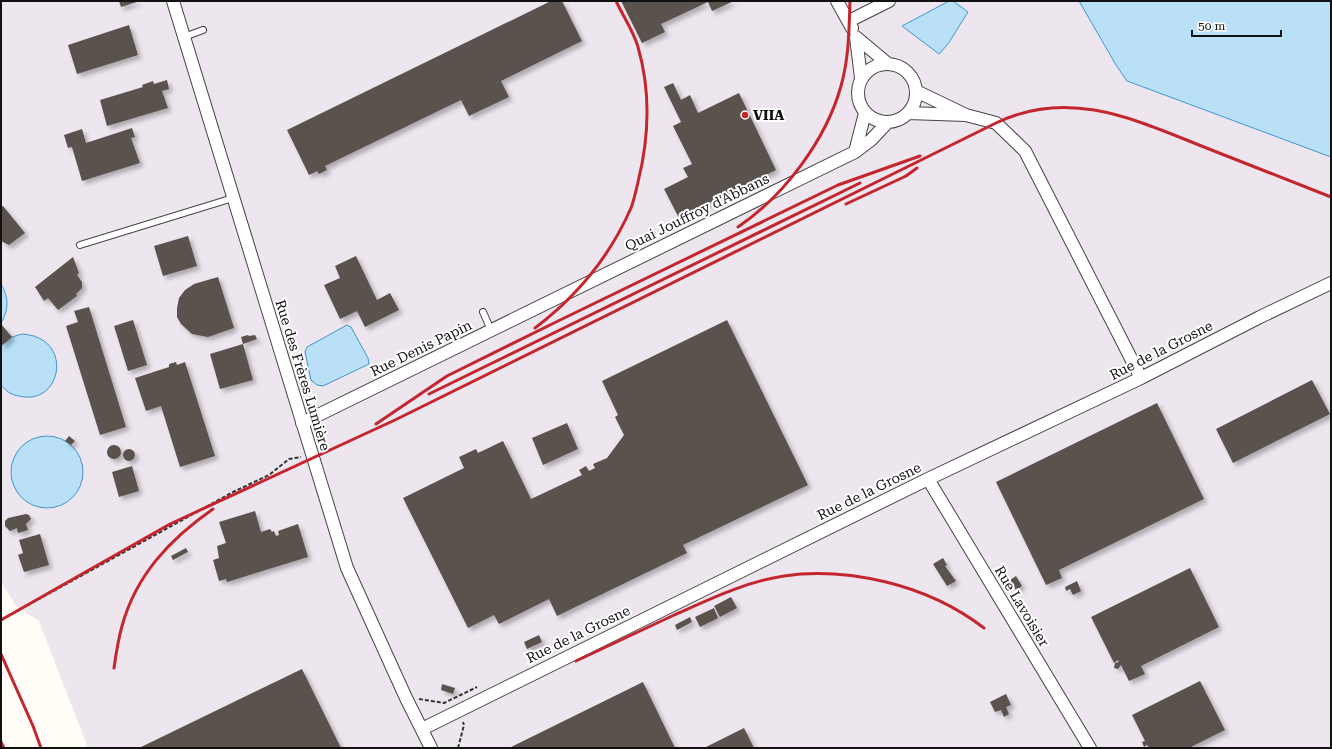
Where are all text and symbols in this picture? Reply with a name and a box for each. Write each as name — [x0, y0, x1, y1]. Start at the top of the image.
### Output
scale bar — [1192, 12, 1281, 38]
text: 50 m — [1198, 19, 1225, 33]
place label: VIIA — [753, 107, 784, 123]
marker: VIIA — [740, 110, 750, 120]
street label: Quai Jouffroy d'Abbans — [622, 170, 772, 254]
street label: Rue des Frères Lumière — [272, 298, 334, 453]
street label: Rue Denis Papin — [368, 317, 474, 379]
street label: Rue de la Grosne — [1107, 317, 1216, 383]
street label: Rue de la Grosne — [814, 459, 924, 523]
street label: Rue Lavoisier — [992, 563, 1052, 649]
street label: Rue de la Grosne — [523, 602, 633, 666]

